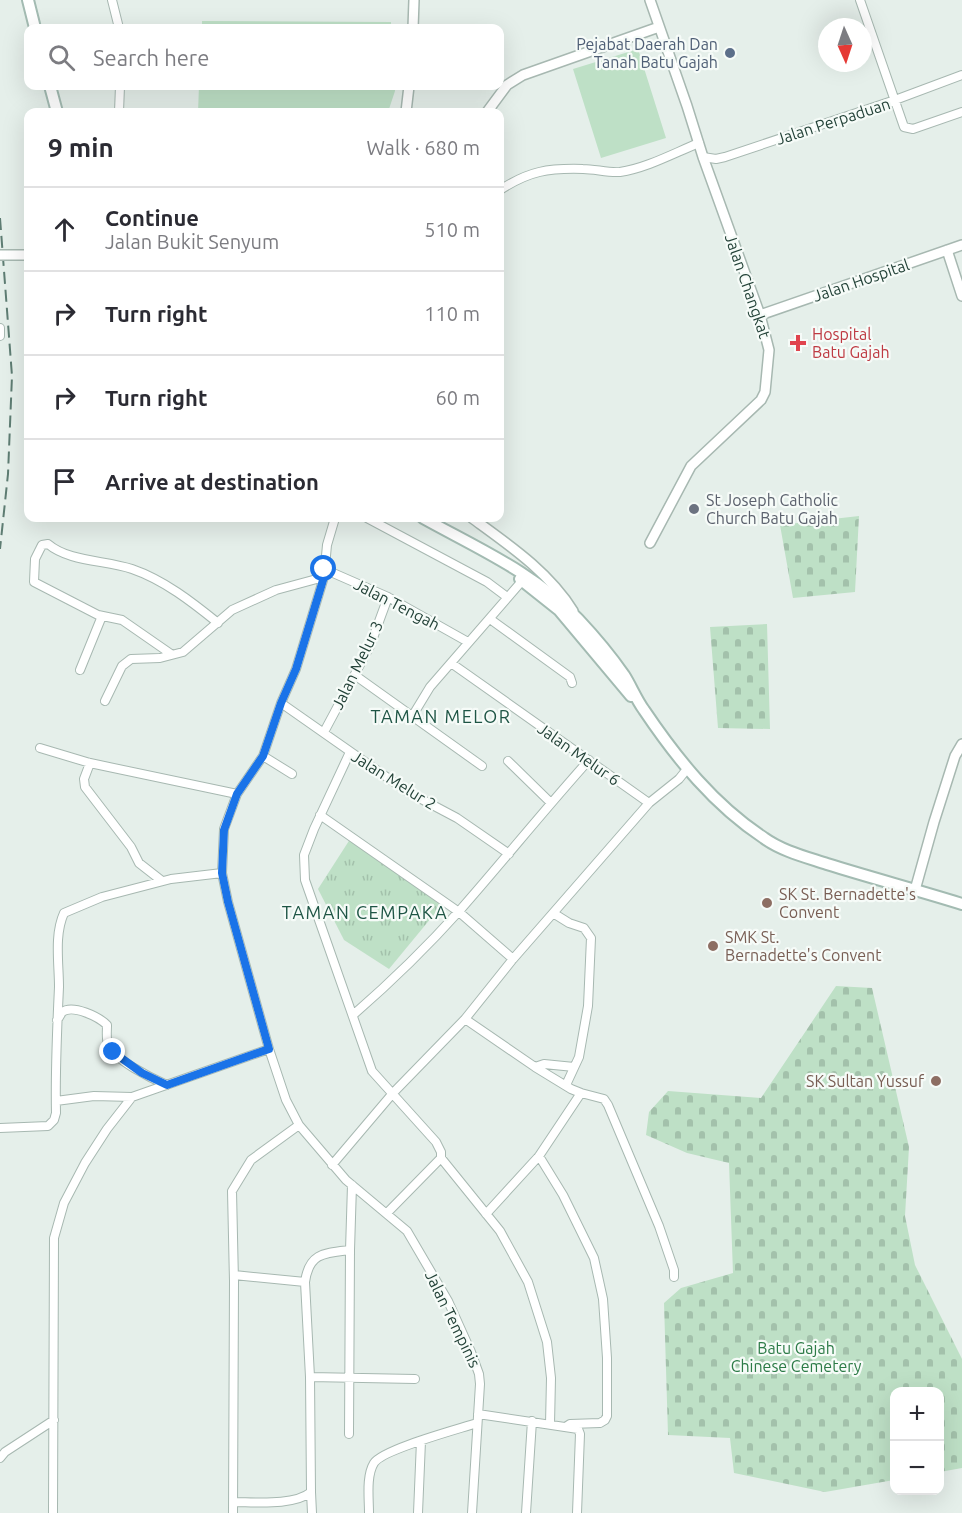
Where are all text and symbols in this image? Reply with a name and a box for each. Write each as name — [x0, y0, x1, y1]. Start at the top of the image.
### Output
north arrow — [818, 18, 872, 72]
search box — [24, 24, 504, 90]
place label: Pejabat Daerah Dan Tanah Batu Gajah — [576, 35, 718, 71]
icon: search — [45, 41, 78, 74]
text: Search here — [93, 45, 209, 70]
marker: Pejabat Daerah Dan Tanah Batu Gajah — [723, 46, 737, 60]
street label: Jalan Perpaduan — [774, 94, 892, 148]
text: 9 min — [48, 133, 114, 162]
text: Walk · 680 m — [367, 136, 480, 159]
text: Continue — [105, 205, 199, 230]
icon: ahead — [48, 213, 81, 246]
text: 510 m — [424, 218, 480, 241]
text: Jalan Bukit Senyum — [105, 230, 279, 253]
street label: Jalan Changkat — [722, 231, 775, 341]
street label: Jalan Hospital — [810, 255, 912, 305]
icon: right — [48, 297, 81, 330]
text: Turn right — [105, 301, 207, 326]
text: 110 m — [424, 302, 480, 325]
place label: Hospital Batu Gajah — [812, 325, 890, 361]
marker: Hospital Batu Gajah — [789, 334, 807, 352]
icon: right — [48, 381, 81, 414]
text: Turn right — [105, 385, 207, 410]
text: 60 m — [436, 386, 480, 409]
icon: arrive — [48, 465, 81, 498]
text: Arrive at destination — [105, 469, 319, 494]
place label: St Joseph Catholic Church Batu Gajah — [706, 491, 838, 527]
marker: St Joseph Catholic Church Batu Gajah — [687, 502, 701, 516]
route start — [310, 555, 336, 581]
street label: Jalan Tengah — [351, 575, 443, 633]
street label: Jalan Melur 3 — [328, 618, 386, 712]
district label: TAMAN MELOR — [370, 706, 512, 726]
street label: Jalan Melur 6 — [534, 719, 624, 789]
street label: Jalan Melur 2 — [348, 747, 440, 813]
place label: SK St. Bernadette's Convent — [779, 885, 916, 921]
marker: SK St. Bernadette's Convent — [760, 896, 774, 910]
district label: TAMAN CEMPAKA — [282, 902, 448, 922]
place label: SMK St. Bernadette's Convent — [725, 928, 882, 964]
marker: SMK St. Bernadette's Convent — [706, 939, 720, 953]
route end — [99, 1038, 125, 1064]
place label: SK Sultan Yussuf — [806, 1072, 925, 1090]
marker: SK Sultan Yussuf — [929, 1074, 943, 1088]
street label: Jalan Tempinis — [422, 1268, 484, 1370]
park label: Batu Gajah Chinese Cemetery — [731, 1339, 862, 1375]
map controls — [890, 1387, 944, 1495]
button: + — [890, 1387, 944, 1441]
button: − — [890, 1441, 944, 1495]

